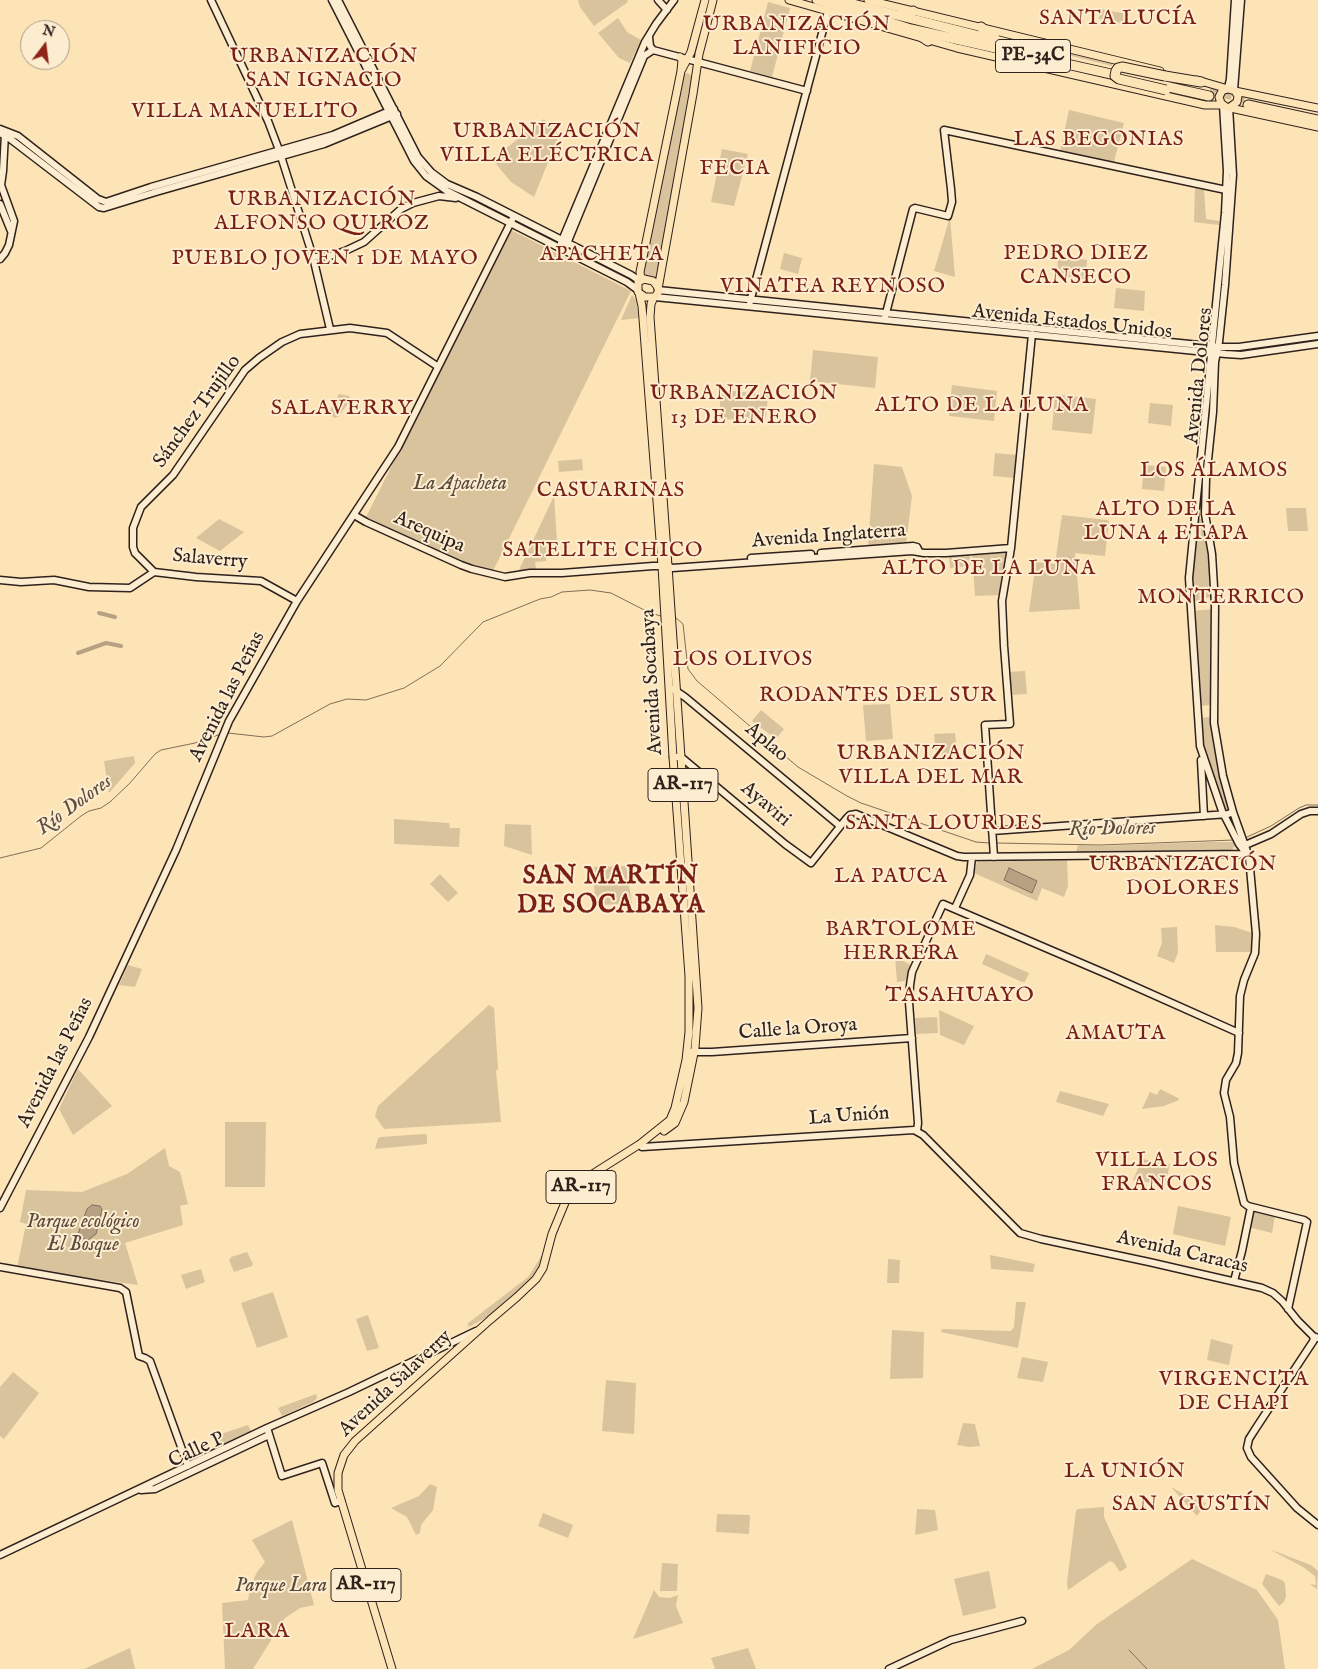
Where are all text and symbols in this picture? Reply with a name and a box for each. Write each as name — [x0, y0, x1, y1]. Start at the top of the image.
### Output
district label: SANTA LUCÍA — [1038, 7, 1198, 33]
district label: URBANIZACIÓN LANIFICIO — [701, 13, 893, 63]
north arrow — [20, 20, 70, 70]
text: N — [40, 21, 57, 42]
road number: PE-34C — [996, 40, 1070, 72]
district label: URBANIZACIÓN SAN IGNACIO — [228, 45, 420, 95]
district label: VILLA MANUELITO — [129, 100, 361, 126]
district label: URBANIZACIÓN VILLA ELÉCTRICA — [438, 120, 656, 170]
district label: LAS BEGONIAS — [1012, 128, 1186, 154]
district label: FECIA — [699, 157, 771, 183]
district label: URBANIZACIÓN ALFONSO QUIROZ — [212, 188, 432, 238]
district label: PEDRO DIEZ CANSECO — [1002, 242, 1150, 292]
district label: APACHETA — [539, 243, 665, 269]
district label: PUEBLO JOVEN 1 DE MAYO — [169, 247, 481, 273]
district label: VINATEA REYNOSO — [718, 275, 948, 301]
street label: Avenida Estados Unidos — [971, 301, 1173, 345]
street label: Avenida Dolores — [1181, 307, 1219, 445]
street label: Sánchez Trujillo — [149, 351, 247, 473]
district label: URBANIZACIÓN 13 DE ENERO — [648, 382, 840, 432]
district label: ALTO DE LA LUNA — [873, 394, 1091, 420]
district label: SALAVERRY — [270, 396, 414, 422]
district label: LOS ÁLAMOS — [1138, 459, 1290, 485]
park label: La Apacheta — [413, 473, 507, 497]
district label: CASUARINAS — [535, 479, 687, 505]
district label: ALTO DE LA LUNA 4 ETAPA — [1082, 498, 1250, 548]
street label: Arequipa — [390, 507, 468, 559]
street label: Avenida Inglaterra — [751, 520, 907, 554]
district label: SATELITE CHICO — [501, 539, 705, 565]
street label: Salaverry — [171, 545, 249, 575]
district label: ALTO DE LA LUNA — [880, 557, 1098, 583]
district label: MONTERRICO — [1136, 586, 1306, 612]
street label: Avenida Socabaya — [637, 608, 669, 756]
street label: Avenida las Peñas — [185, 628, 271, 766]
district label: LOS OLIVOS — [672, 648, 814, 674]
district label: RODANTES DEL SUR — [757, 684, 999, 710]
street label: Aplao — [739, 718, 793, 768]
district label: URBANIZACIÓN VILLA DEL MAR — [835, 742, 1027, 792]
road number: AR-117 — [648, 768, 718, 802]
water label: Río Dolores — [32, 770, 118, 842]
street label: Ayaviri — [735, 777, 795, 833]
district label: SANTA LOURDES — [844, 812, 1044, 838]
water label: Río Dolores — [1068, 817, 1156, 843]
district label: URBANIZACIÓN DOLORES — [1087, 853, 1279, 903]
district label: SAN MARTÍN DE SOCABAYA — [516, 863, 706, 922]
district label: LA PAUCA — [833, 865, 949, 891]
district label: BARTOLOME HERRERA — [824, 918, 978, 968]
district label: TASAHUAYO — [884, 983, 1036, 1009]
street label: Avenida las Peñas — [13, 994, 99, 1132]
street label: Calle la Oroya — [738, 1014, 858, 1046]
district label: AMAUTA — [1065, 1022, 1167, 1048]
street label: La Unión — [808, 1102, 890, 1132]
district label: VILLA LOS FRANCOS — [1094, 1149, 1220, 1199]
road number: AR-117 — [546, 1170, 616, 1204]
park label: Parque ecológico El Bosque — [26, 1211, 140, 1258]
street label: Avenida Caracas — [1114, 1226, 1250, 1280]
street label: Avenida Salaverry — [334, 1325, 458, 1443]
district label: VIRGENCITA DE CHAPI — [1158, 1368, 1310, 1418]
street label: Calle P — [165, 1428, 229, 1474]
district label: LA UNIÓN — [1063, 1460, 1187, 1486]
district label: SAN AGUSTÍN — [1111, 1493, 1273, 1519]
road number: AR-117 — [331, 1568, 401, 1602]
park label: Parque Lara — [235, 1575, 327, 1599]
district label: LARA — [223, 1619, 291, 1645]

